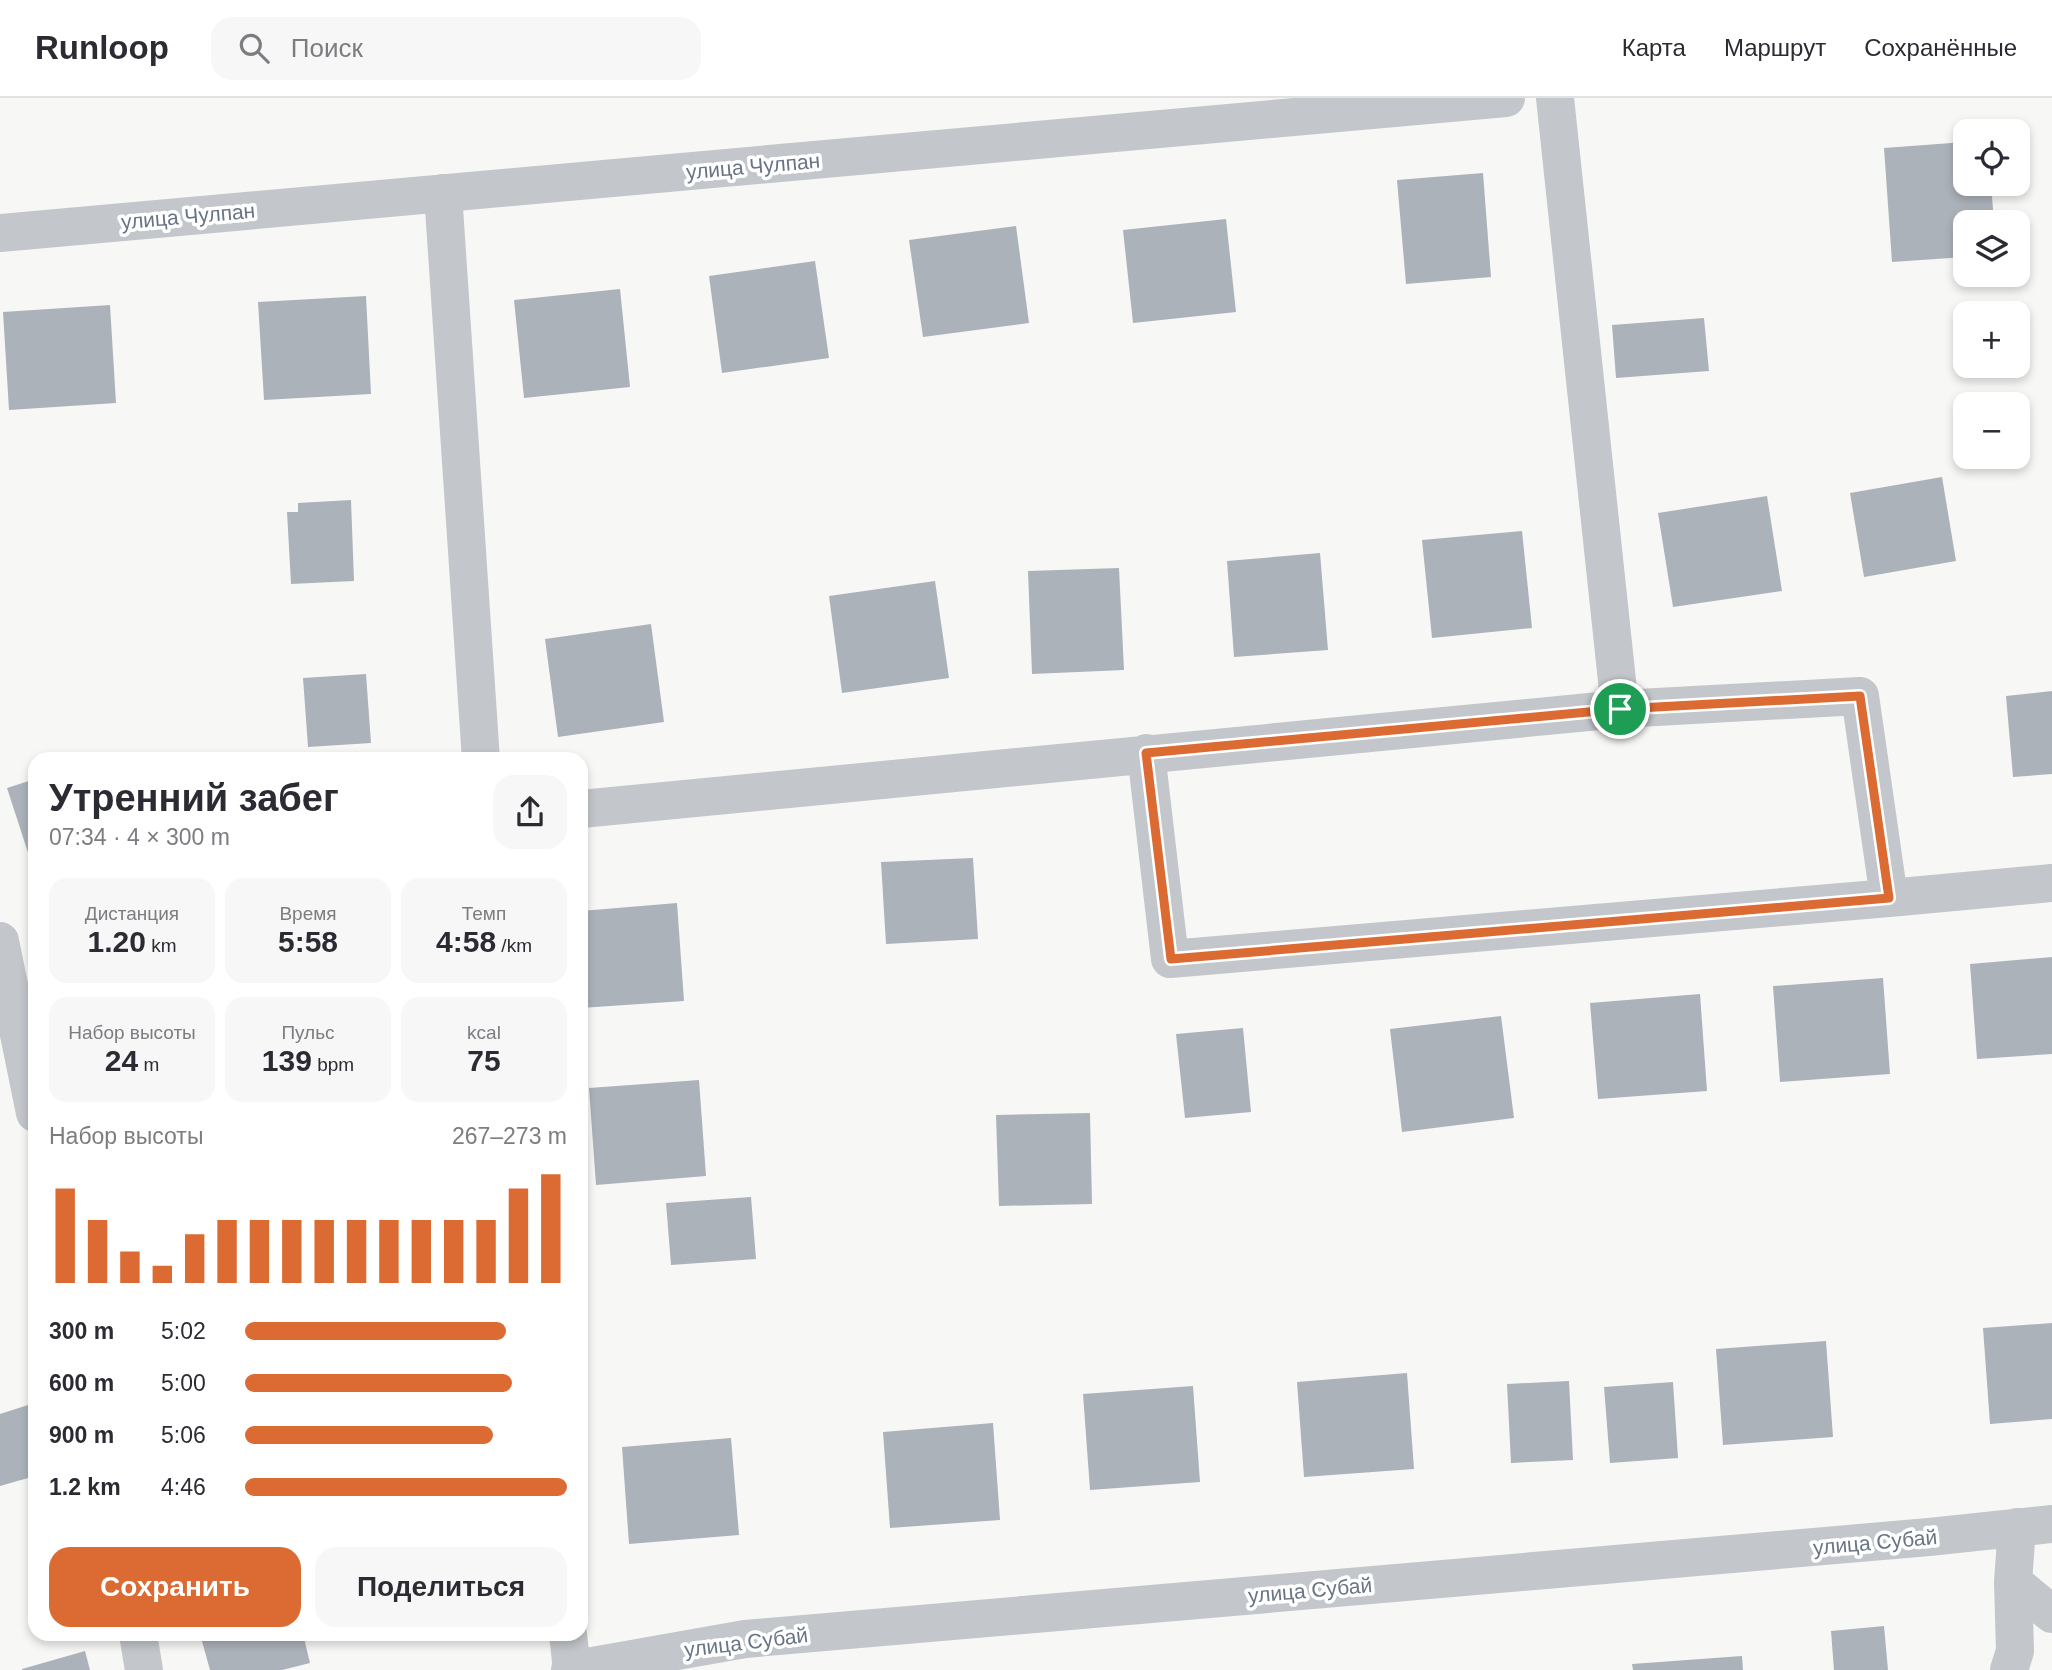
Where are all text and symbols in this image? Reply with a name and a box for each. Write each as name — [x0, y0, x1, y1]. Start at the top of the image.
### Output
search box — [211, 17, 701, 80]
text: Runloop — [35, 29, 169, 66]
icon: search — [235, 29, 273, 67]
text: Поиск — [291, 33, 363, 63]
text: Карта — [1622, 34, 1686, 61]
text: Маршрут — [1724, 34, 1826, 61]
text: Сохранённые — [1864, 34, 2017, 61]
map controls — [1953, 119, 2030, 469]
button: locate — [1953, 119, 2030, 196]
street label: улица Чулпан — [685, 149, 821, 183]
street label: улица Чулпан — [120, 199, 256, 233]
button: layers — [1953, 210, 2030, 287]
button: + — [1953, 301, 2030, 378]
button: − — [1953, 392, 2030, 469]
pin — [1590, 679, 1650, 739]
icon: arrive — [1601, 690, 1639, 728]
button: share — [493, 775, 567, 849]
text: Утренний забег — [49, 777, 339, 819]
text: 07:34 · 4 × 300 m — [49, 824, 230, 850]
text: Дистанция — [85, 903, 179, 924]
text: Время — [279, 903, 337, 924]
text: Темп — [462, 903, 506, 924]
text: 1.20 — [88, 925, 146, 958]
text: 5:58 — [278, 925, 338, 958]
text: 4:58 — [436, 925, 496, 958]
text: km — [146, 935, 177, 956]
text: /km — [496, 935, 532, 956]
text: Набор высоты — [68, 1022, 196, 1043]
text: Пульс — [281, 1022, 335, 1043]
text: kcal — [467, 1022, 501, 1043]
text: 24 — [105, 1044, 138, 1077]
text: 139 — [262, 1044, 312, 1077]
text: 75 — [467, 1044, 501, 1077]
text: m — [138, 1054, 159, 1075]
text: bpm — [312, 1054, 354, 1075]
text: Набор высоты — [49, 1123, 203, 1149]
text: 267–273 m — [452, 1123, 567, 1149]
text: 300 m — [49, 1318, 114, 1344]
text: 5:02 — [161, 1318, 206, 1344]
text: 600 m — [49, 1370, 114, 1396]
text: 5:00 — [161, 1370, 206, 1396]
text: 900 m — [49, 1422, 114, 1448]
text: 5:06 — [161, 1422, 206, 1448]
text: 1.2 km — [49, 1474, 121, 1500]
text: 4:46 — [161, 1474, 206, 1500]
street label: улица Субай — [1812, 1525, 1938, 1559]
button: Сохранить — [49, 1547, 301, 1627]
button: Поделиться — [315, 1547, 567, 1627]
street label: улица Субай — [1247, 1573, 1373, 1607]
street label: улица Субай — [683, 1623, 809, 1661]

